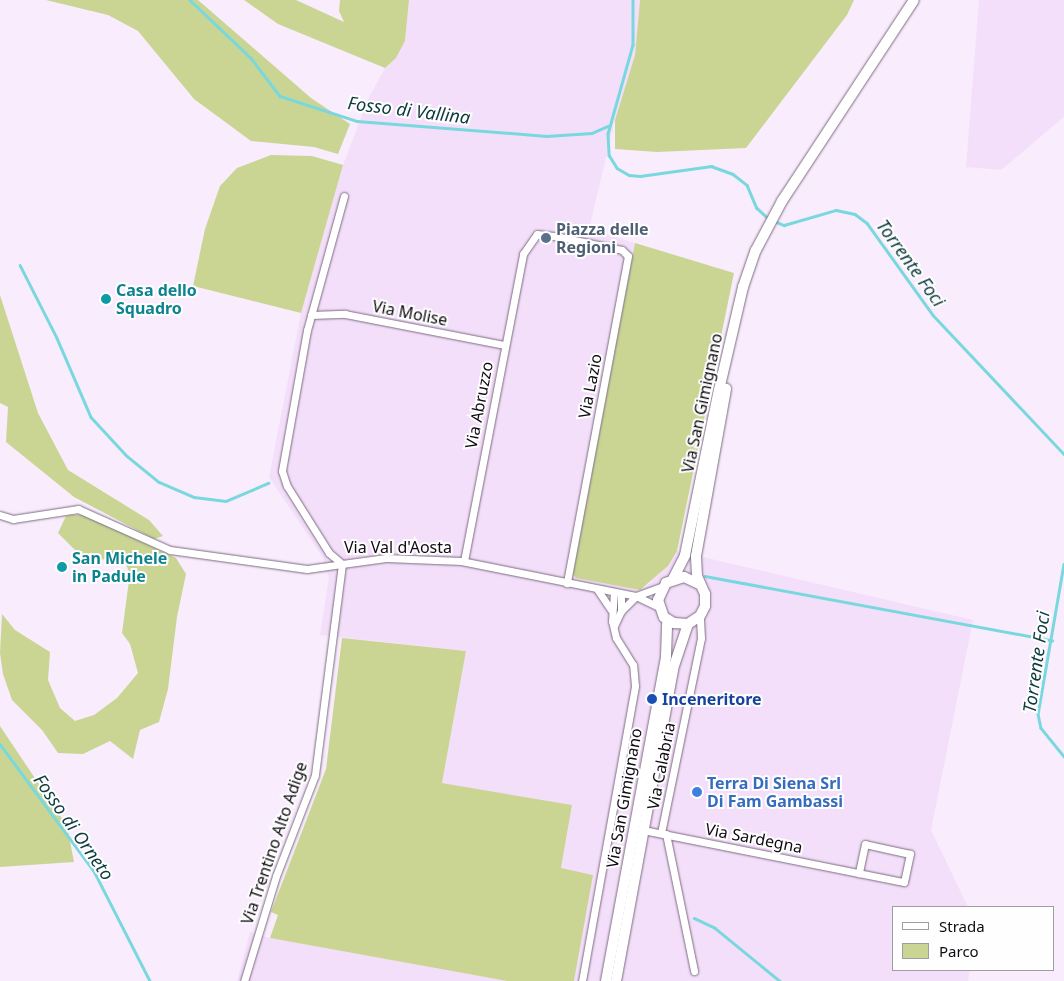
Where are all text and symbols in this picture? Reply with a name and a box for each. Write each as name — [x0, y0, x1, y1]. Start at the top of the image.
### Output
water label: Fosso di Vallina — [347, 92, 471, 128]
water label: Torrente Foci — [872, 215, 950, 311]
place label: Piazza delle Regioni — [556, 219, 649, 257]
marker: Piazza delle Regioni — [540, 232, 552, 244]
place label: Casa dello Squadro — [116, 280, 197, 318]
marker: Casa dello Squadro — [100, 293, 112, 305]
street label: Via Molise — [371, 296, 449, 330]
street label: Via San Gimignano — [678, 332, 726, 474]
street label: Via Lazio — [574, 352, 606, 420]
street label: Via Abruzzo — [461, 360, 497, 450]
street label: Via Val d'Aosta — [344, 537, 452, 557]
place label: San Michele in Padule — [72, 548, 167, 586]
marker: San Michele in Padule — [56, 561, 68, 573]
water label: Torrente Foci — [1018, 610, 1054, 714]
place label: Inceneritore — [662, 689, 762, 709]
marker: Inceneritore — [646, 693, 658, 705]
street label: Via Calabria — [643, 721, 679, 811]
street label: Via San Gimignano — [602, 727, 646, 869]
street label: Via Trentino Alto Adige — [237, 759, 311, 927]
water label: Fosso di Orneto — [29, 770, 119, 884]
place label: Terra Di Siena Srl Di Fam Gambassi — [707, 773, 843, 811]
marker: Terra Di Siena Srl Di Fam Gambassi — [691, 786, 703, 798]
street label: Via Sardegna — [704, 819, 804, 857]
legend — [892, 906, 1054, 971]
text: Strada — [939, 916, 985, 936]
text: Parco — [939, 941, 979, 961]

